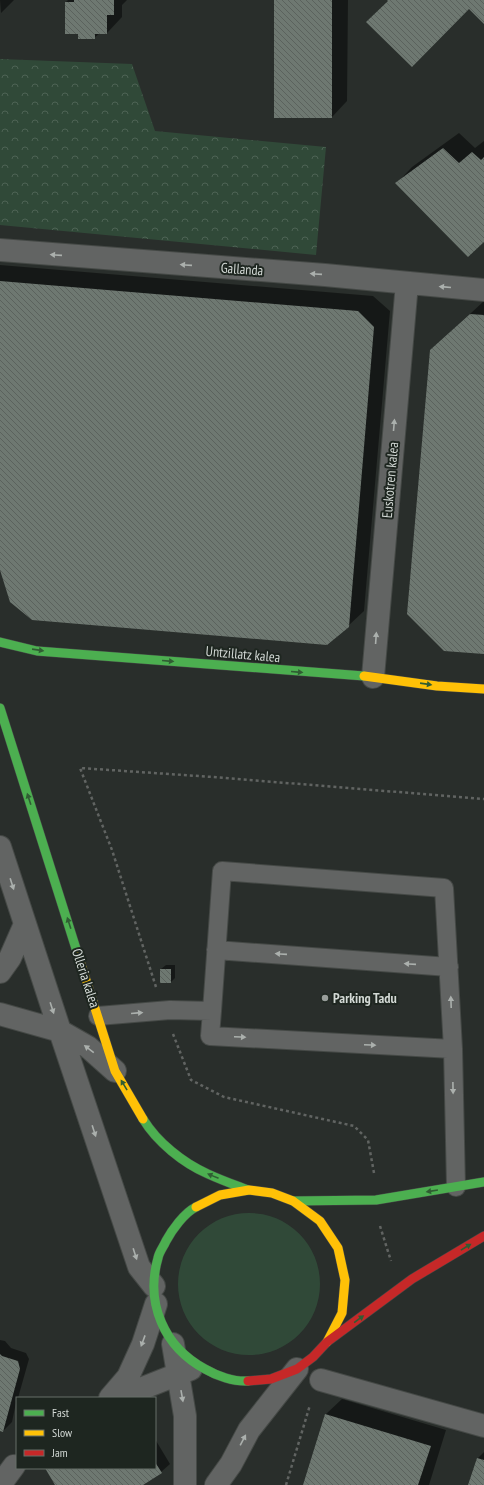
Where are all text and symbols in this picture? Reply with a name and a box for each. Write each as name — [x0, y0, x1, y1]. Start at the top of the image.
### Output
one-way arrow — [50, 251, 62, 258]
street label: Gallanda — [220, 259, 264, 279]
one-way arrow — [180, 261, 192, 268]
one-way arrow — [310, 271, 322, 278]
one-way arrow — [439, 283, 451, 290]
one-way arrow — [391, 419, 398, 431]
street label: Euskotren kalea — [378, 441, 402, 519]
one-way arrow — [373, 632, 380, 644]
street label: Untzillatz kalea — [205, 642, 281, 666]
one-way arrow — [32, 647, 44, 653]
one-way arrow — [161, 658, 174, 665]
one-way arrow — [291, 669, 303, 676]
one-way arrow — [420, 681, 433, 687]
one-way arrow — [26, 793, 32, 805]
one-way arrow — [9, 878, 15, 890]
one-way arrow — [65, 917, 71, 929]
street label: Olleria kalea — [68, 946, 104, 1010]
one-way arrow — [275, 951, 287, 958]
one-way arrow — [404, 961, 416, 968]
place label: Parking Tadu — [333, 989, 397, 1007]
marker: Parking Tadu — [320, 993, 330, 1003]
one-way arrow — [447, 996, 454, 1008]
one-way arrow — [49, 1002, 55, 1014]
one-way arrow — [131, 1009, 143, 1016]
one-way arrow — [234, 1034, 246, 1041]
one-way arrow — [364, 1041, 376, 1048]
one-way arrow — [84, 1045, 94, 1053]
one-way arrow — [121, 1079, 128, 1091]
one-way arrow — [450, 1082, 457, 1094]
one-way arrow — [91, 1125, 97, 1137]
one-way arrow — [206, 1173, 218, 1179]
one-way arrow — [426, 1188, 438, 1194]
one-way arrow — [460, 1243, 472, 1250]
one-way arrow — [132, 1249, 138, 1261]
one-way arrow — [353, 1315, 364, 1323]
one-way arrow — [140, 1336, 146, 1348]
one-way arrow — [179, 1390, 185, 1402]
legend — [16, 1397, 156, 1469]
text: Fast — [52, 1405, 70, 1420]
text: Slow — [52, 1425, 73, 1440]
one-way arrow — [240, 1434, 247, 1446]
text: Jam — [51, 1445, 68, 1460]

